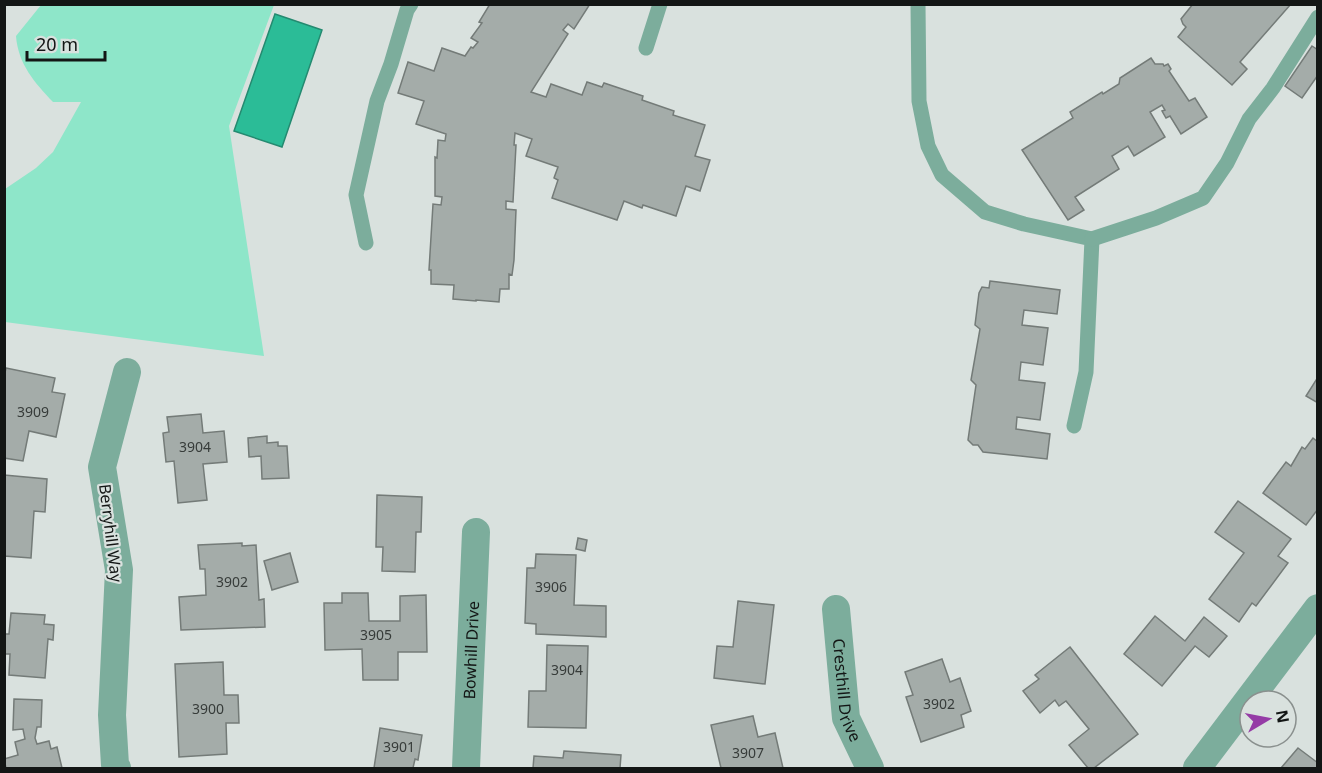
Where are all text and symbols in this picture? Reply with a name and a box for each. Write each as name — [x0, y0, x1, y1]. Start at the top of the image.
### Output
scale bar — [27, 24, 105, 62]
text: 20 m — [36, 32, 78, 56]
house number: 3909 — [17, 402, 49, 421]
house number: 3904 — [179, 437, 211, 456]
street label: Berryhill Way — [94, 483, 128, 584]
house number: 3902 — [216, 572, 248, 591]
house number: 3906 — [535, 577, 567, 596]
street label: Bowhill Drive — [458, 600, 484, 700]
house number: 3905 — [360, 625, 392, 644]
street label: Cresthill Drive — [828, 637, 867, 745]
house number: 3904 — [551, 660, 583, 679]
north arrow — [1238, 689, 1298, 749]
house number: 3902 — [923, 694, 955, 713]
house number: 3900 — [192, 699, 224, 718]
text: N — [1271, 708, 1295, 725]
house number: 3901 — [383, 737, 415, 756]
house number: 3907 — [732, 743, 764, 762]

